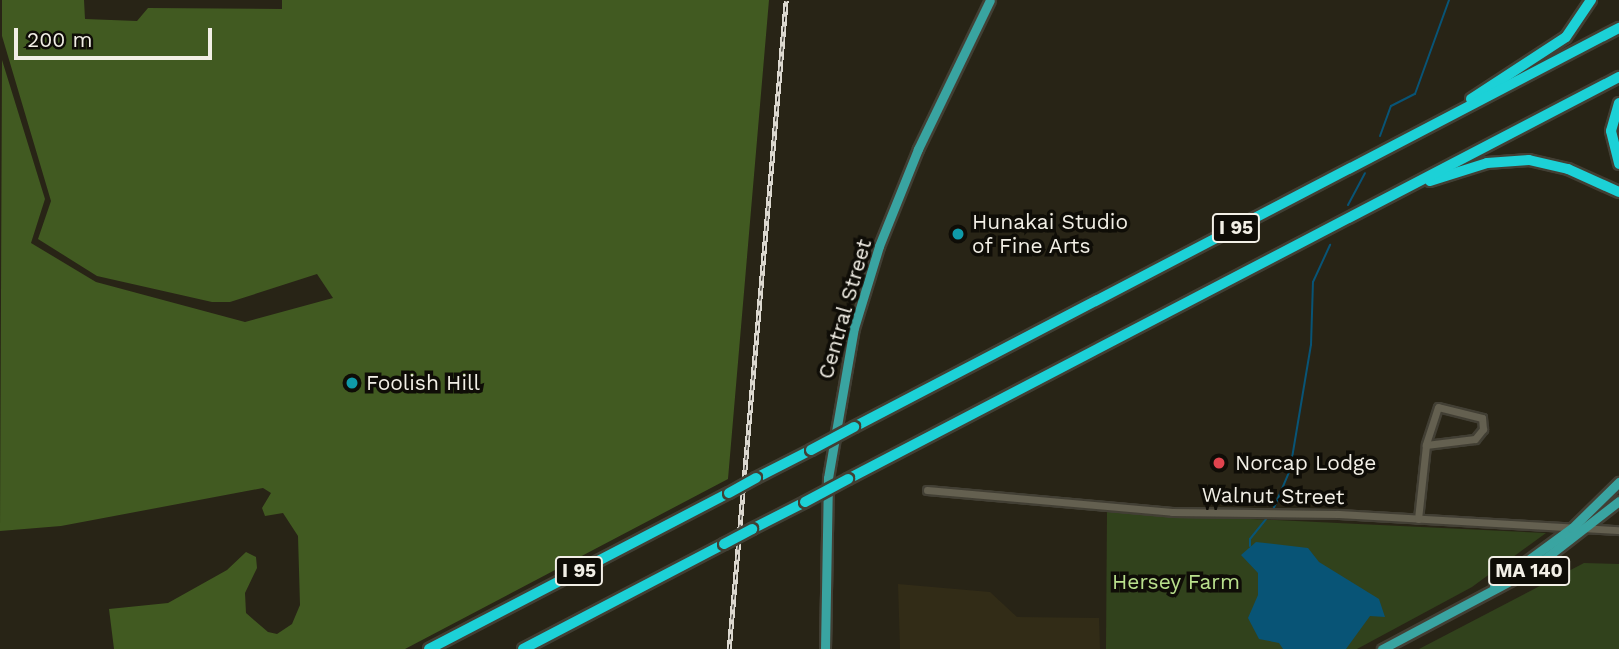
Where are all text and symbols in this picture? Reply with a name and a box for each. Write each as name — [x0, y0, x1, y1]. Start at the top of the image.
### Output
scale bar — [18, 14, 215, 58]
text: 200 m — [27, 27, 93, 52]
place label: Hunakai Studio of Fine Arts — [972, 209, 1128, 259]
road number: I 95 — [1212, 212, 1260, 244]
marker: Hunakai Studio of Fine Arts — [950, 226, 966, 242]
street label: Central Street — [813, 236, 877, 382]
place label: Foolish Hill — [366, 370, 480, 396]
marker: Foolish Hill — [344, 375, 360, 391]
place label: Norcap Lodge — [1235, 450, 1376, 476]
marker: Norcap Lodge — [1209, 453, 1229, 473]
street label: Walnut Street — [1201, 482, 1345, 510]
road number: I 95 — [554, 556, 604, 586]
road number: MA 140 — [1487, 556, 1571, 586]
park label: Hersey Farm — [1112, 569, 1240, 595]

